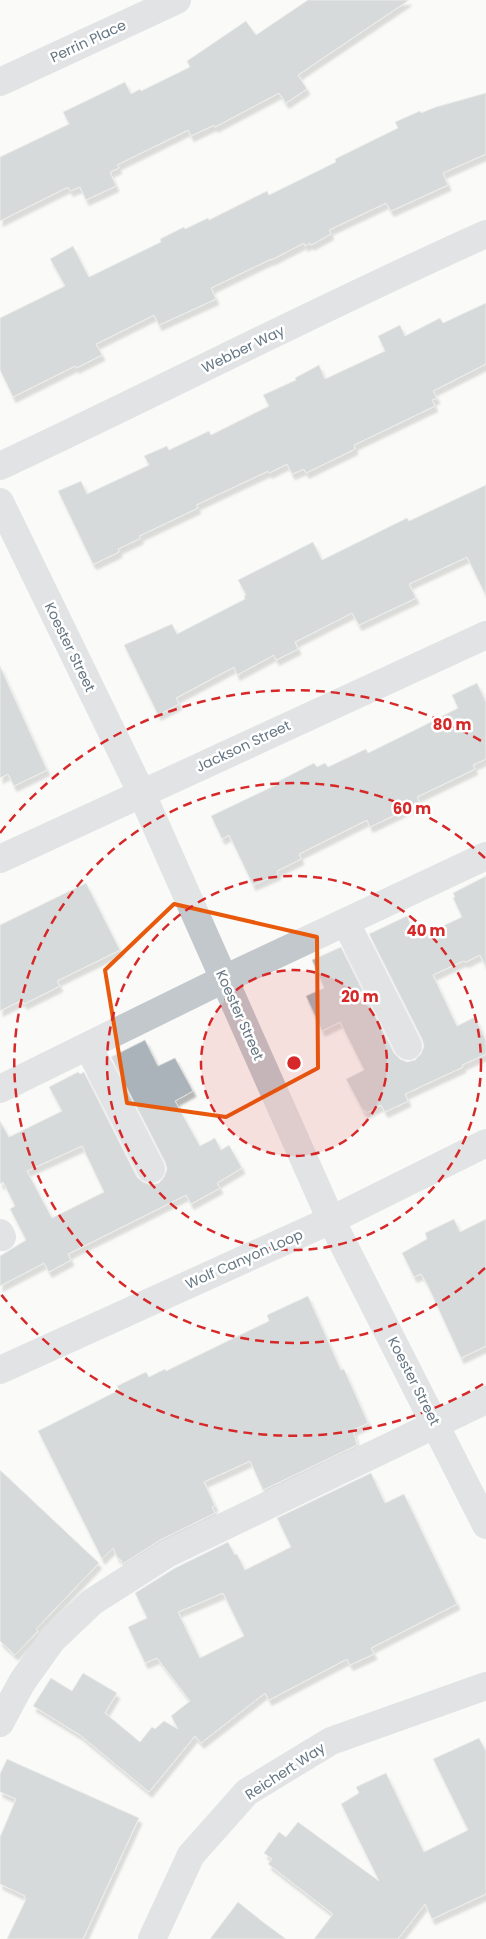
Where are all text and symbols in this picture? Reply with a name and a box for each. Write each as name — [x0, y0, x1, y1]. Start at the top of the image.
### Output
street label: Perrin Place — [47, 15, 129, 67]
street label: Webber Way — [198, 320, 288, 378]
street label: Koester Street — [40, 599, 100, 695]
text: 80 m — [433, 714, 471, 735]
street label: Jackson Street — [192, 715, 294, 777]
text: 60 m — [393, 798, 431, 819]
text: 40 m — [406, 920, 446, 941]
street label: Koester Street — [211, 967, 269, 1063]
text: 20 m — [341, 986, 379, 1007]
centre of rings — [285, 1054, 303, 1072]
street label: Wolf Canyon Loop — [182, 1224, 306, 1294]
street label: Koester Street — [383, 1333, 445, 1429]
street label: Reichert Way — [241, 1738, 329, 1804]

